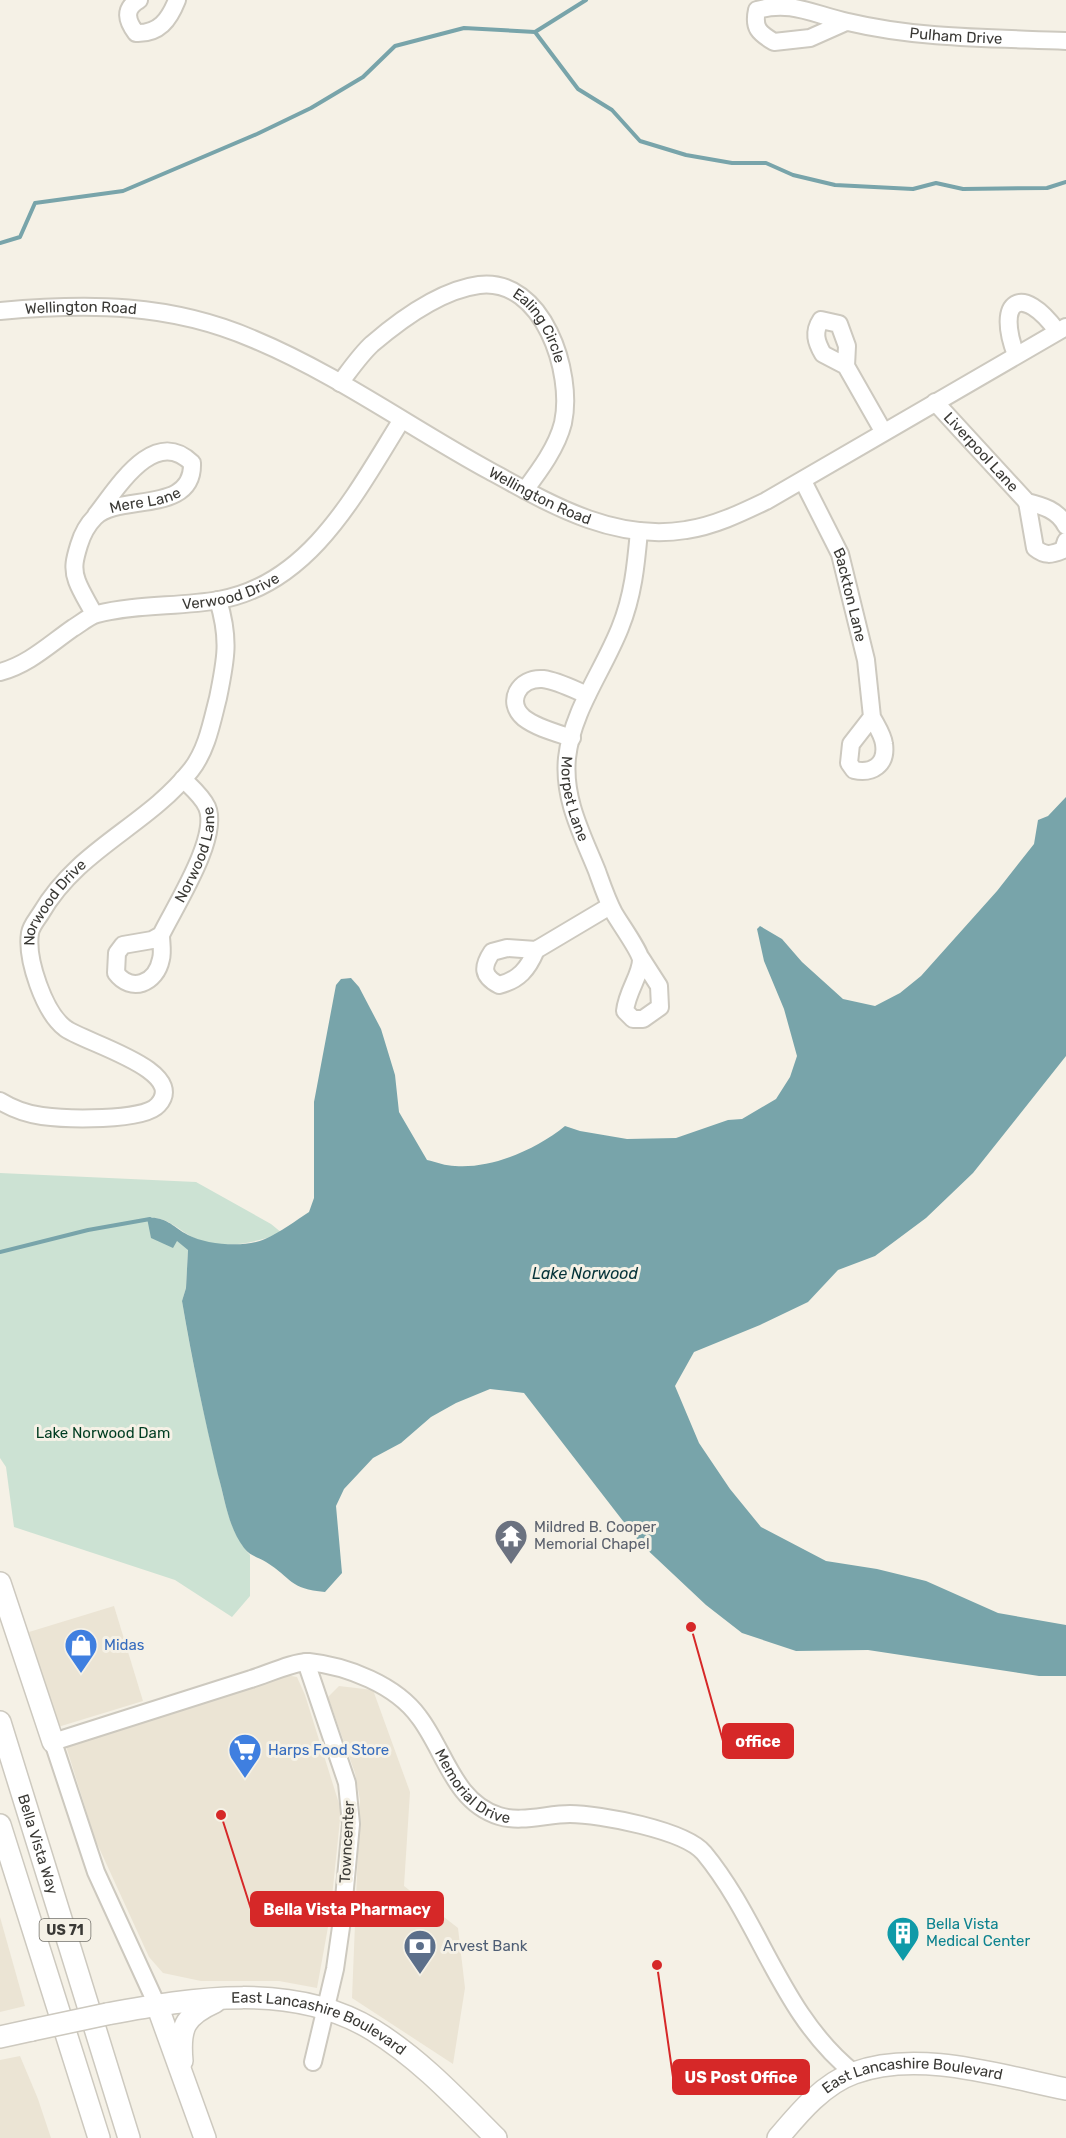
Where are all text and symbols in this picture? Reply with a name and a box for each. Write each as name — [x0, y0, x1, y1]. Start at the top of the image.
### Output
street label: Pulham Drive — [909, 24, 1003, 48]
street label: Ealing Circle — [510, 285, 569, 365]
street label: Wellington Road — [24, 298, 138, 318]
street label: Liverpool Lane — [940, 408, 1022, 496]
street label: Wellington Road — [486, 463, 594, 528]
street label: Mere Lane — [108, 483, 184, 517]
street label: Backton Lane — [829, 545, 870, 644]
street label: Verwood Drive — [181, 569, 283, 613]
street label: Morpet Lane — [557, 756, 593, 844]
street label: Norwood Lane — [171, 805, 218, 906]
street label: Norwood Drive — [20, 856, 90, 946]
water label: Lake Norwood — [532, 1264, 638, 1283]
park label: Lake Norwood Dam — [36, 1424, 170, 1442]
temple icon: Mildred B. Cooper Memorial Chapel — [493, 1518, 529, 1565]
place label: Mildred B. Cooper Memorial Chapel — [534, 1518, 657, 1553]
shop icon: Midas — [63, 1627, 99, 1674]
place label: Midas — [104, 1636, 145, 1654]
callout: office — [723, 1724, 793, 1758]
supermarket icon: Harps Food Store — [227, 1732, 263, 1779]
text: office — [735, 1732, 781, 1751]
place label: Harps Food Store — [268, 1741, 389, 1759]
street label: Memorial Drive — [431, 1746, 512, 1827]
street label: Bella Vista Way — [14, 1792, 62, 1897]
street label: Towncenter — [336, 1800, 358, 1884]
callout: Bella Vista Pharmacy — [251, 1892, 443, 1926]
text: Bella Vista Pharmacy — [263, 1900, 431, 1919]
building icon: Bella Vista Medical Center — [885, 1915, 921, 1962]
place label: Bella Vista Medical Center — [926, 1915, 1030, 1950]
road number: US 71 — [40, 1919, 90, 1941]
bank icon: Arvest Bank — [402, 1928, 438, 1975]
place label: Arvest Bank — [443, 1937, 528, 1955]
street label: East Lancashire Boulevard — [231, 1989, 409, 2059]
street label: East Lancashire Boulevard — [818, 2054, 1004, 2097]
callout: US Post Office — [673, 2060, 809, 2094]
text: US Post Office — [685, 2068, 797, 2087]

